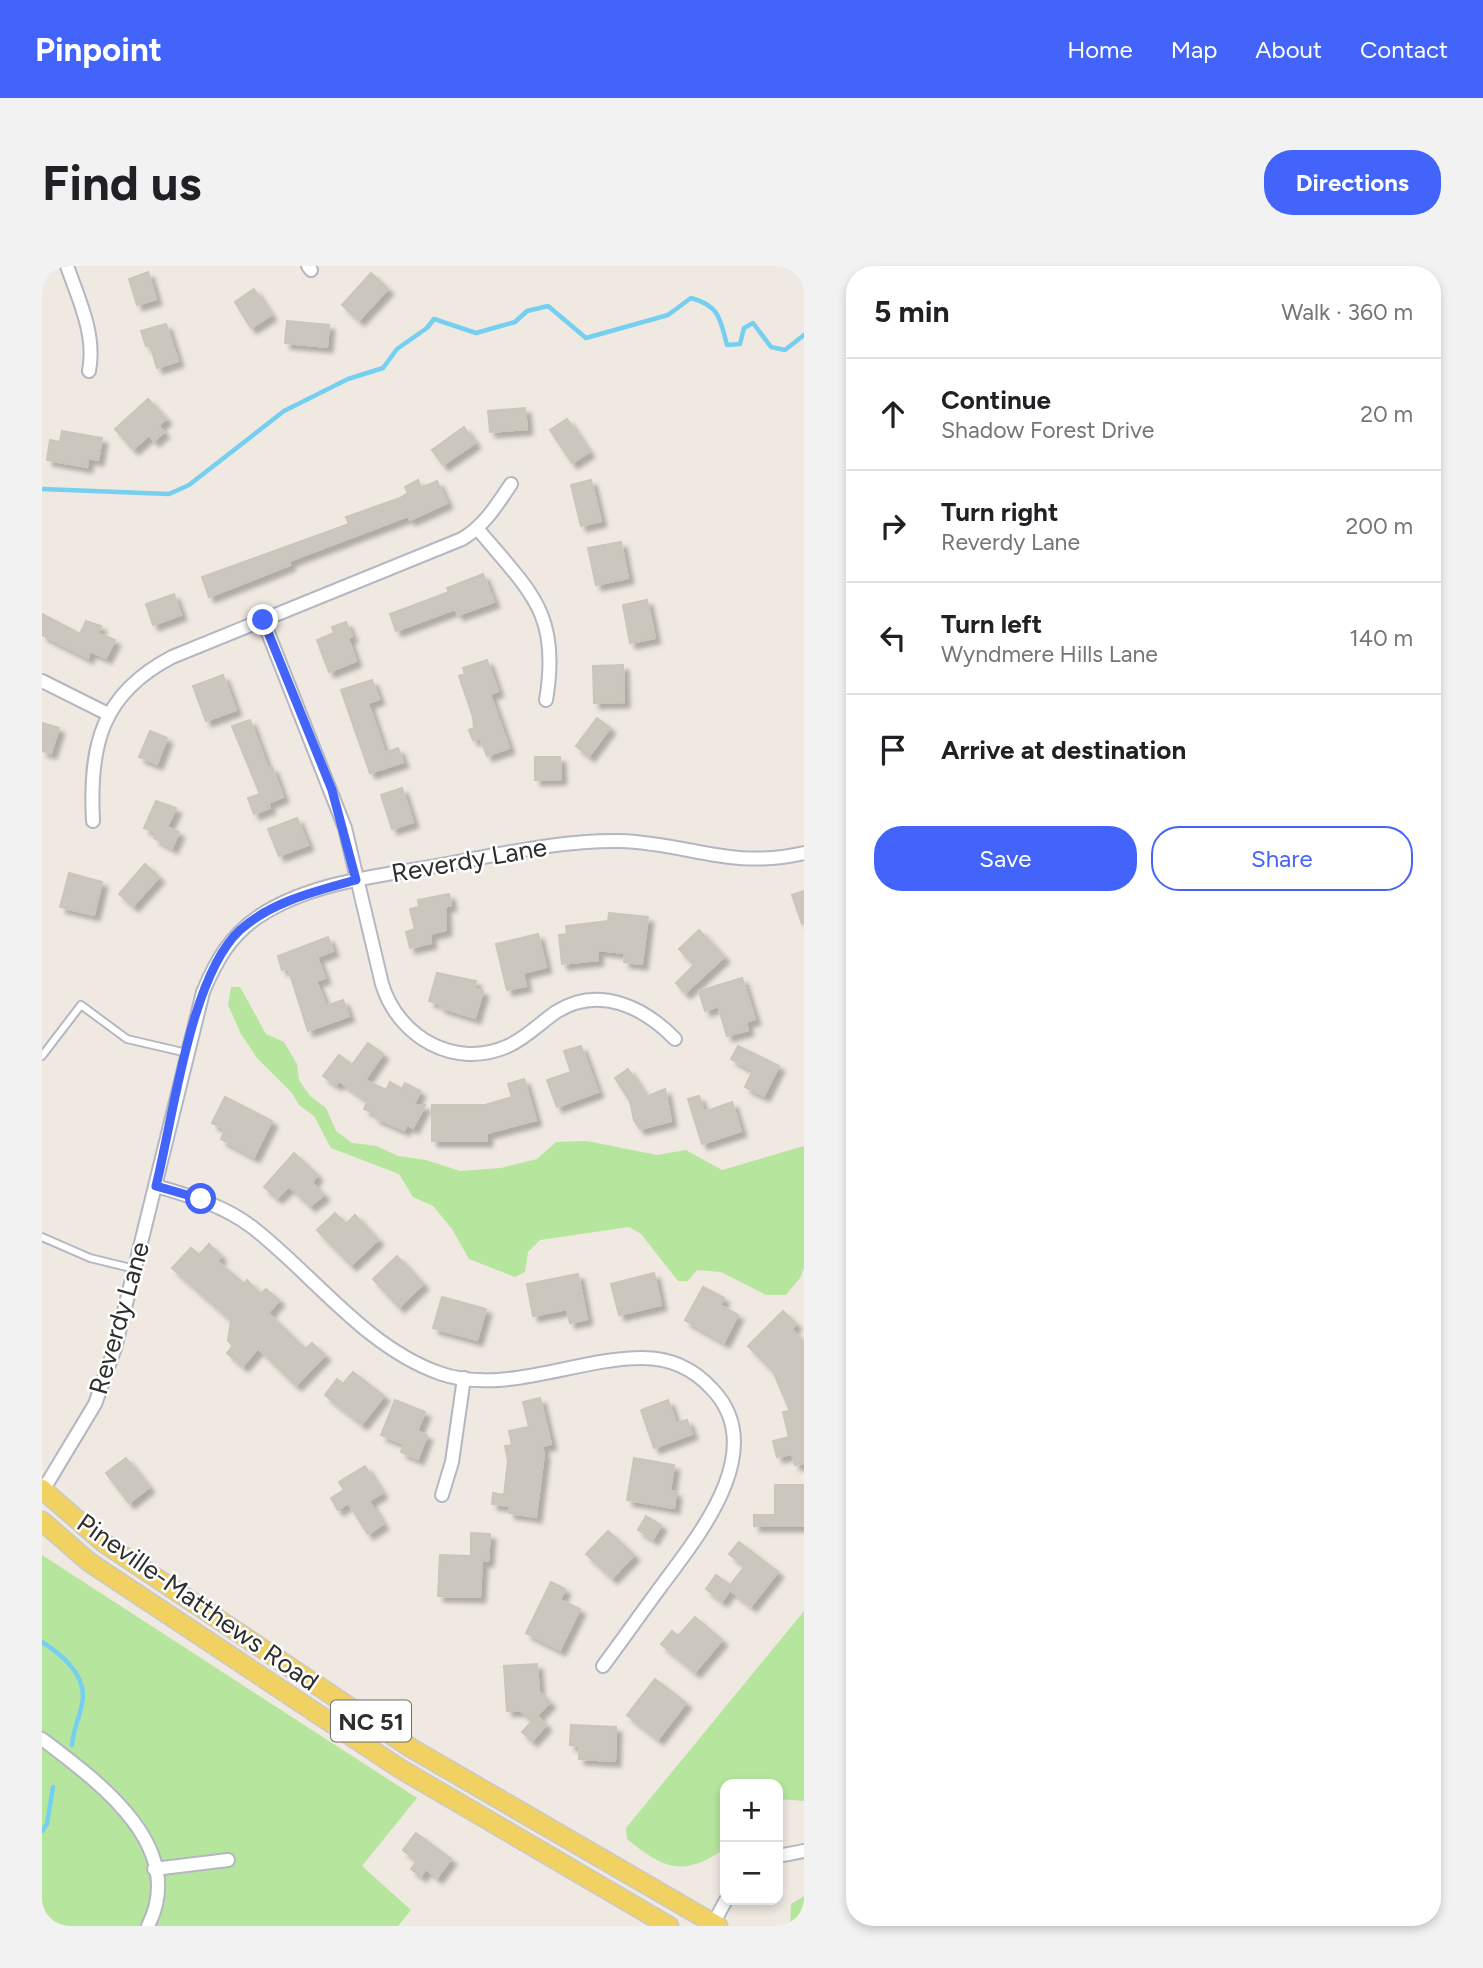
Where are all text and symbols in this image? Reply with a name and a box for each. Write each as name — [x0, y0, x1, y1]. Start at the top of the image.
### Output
text: Pinpoint — [35, 30, 162, 69]
text: Home — [1067, 35, 1133, 64]
text: Map — [1171, 35, 1217, 64]
text: About — [1255, 35, 1322, 64]
text: Contact — [1360, 35, 1448, 64]
button: Directions — [1264, 150, 1441, 215]
text: Find us — [42, 153, 201, 212]
text: 5 min — [874, 293, 950, 330]
text: Walk · 360 m — [1281, 298, 1413, 326]
text: Continue — [941, 384, 1051, 416]
icon: ahead — [874, 395, 912, 433]
text: 20 m — [1360, 400, 1413, 428]
text: Shadow Forest Drive — [941, 416, 1154, 444]
text: Turn right — [941, 496, 1058, 528]
icon: right — [874, 507, 912, 545]
text: 200 m — [1345, 512, 1413, 540]
text: Reverdy Lane — [941, 528, 1080, 556]
route end — [247, 604, 278, 635]
text: Turn left — [941, 608, 1042, 640]
icon: left — [874, 619, 912, 657]
text: 140 m — [1349, 624, 1413, 652]
text: Wyndmere Hills Lane — [941, 640, 1158, 668]
icon: arrive — [874, 731, 912, 769]
text: Arrive at destination — [941, 734, 1186, 766]
button: Save — [874, 826, 1137, 891]
button: Share — [1151, 826, 1413, 891]
street label: Reverdy Lane — [389, 831, 549, 889]
route start — [185, 1183, 216, 1214]
street label: Reverdy Lane — [82, 1238, 156, 1398]
street label: Pineville-Matthews Road — [71, 1506, 325, 1698]
road number: NC 51 — [331, 1700, 411, 1742]
map controls — [720, 1779, 783, 1905]
button: + — [720, 1779, 783, 1842]
button: − — [720, 1842, 783, 1905]

